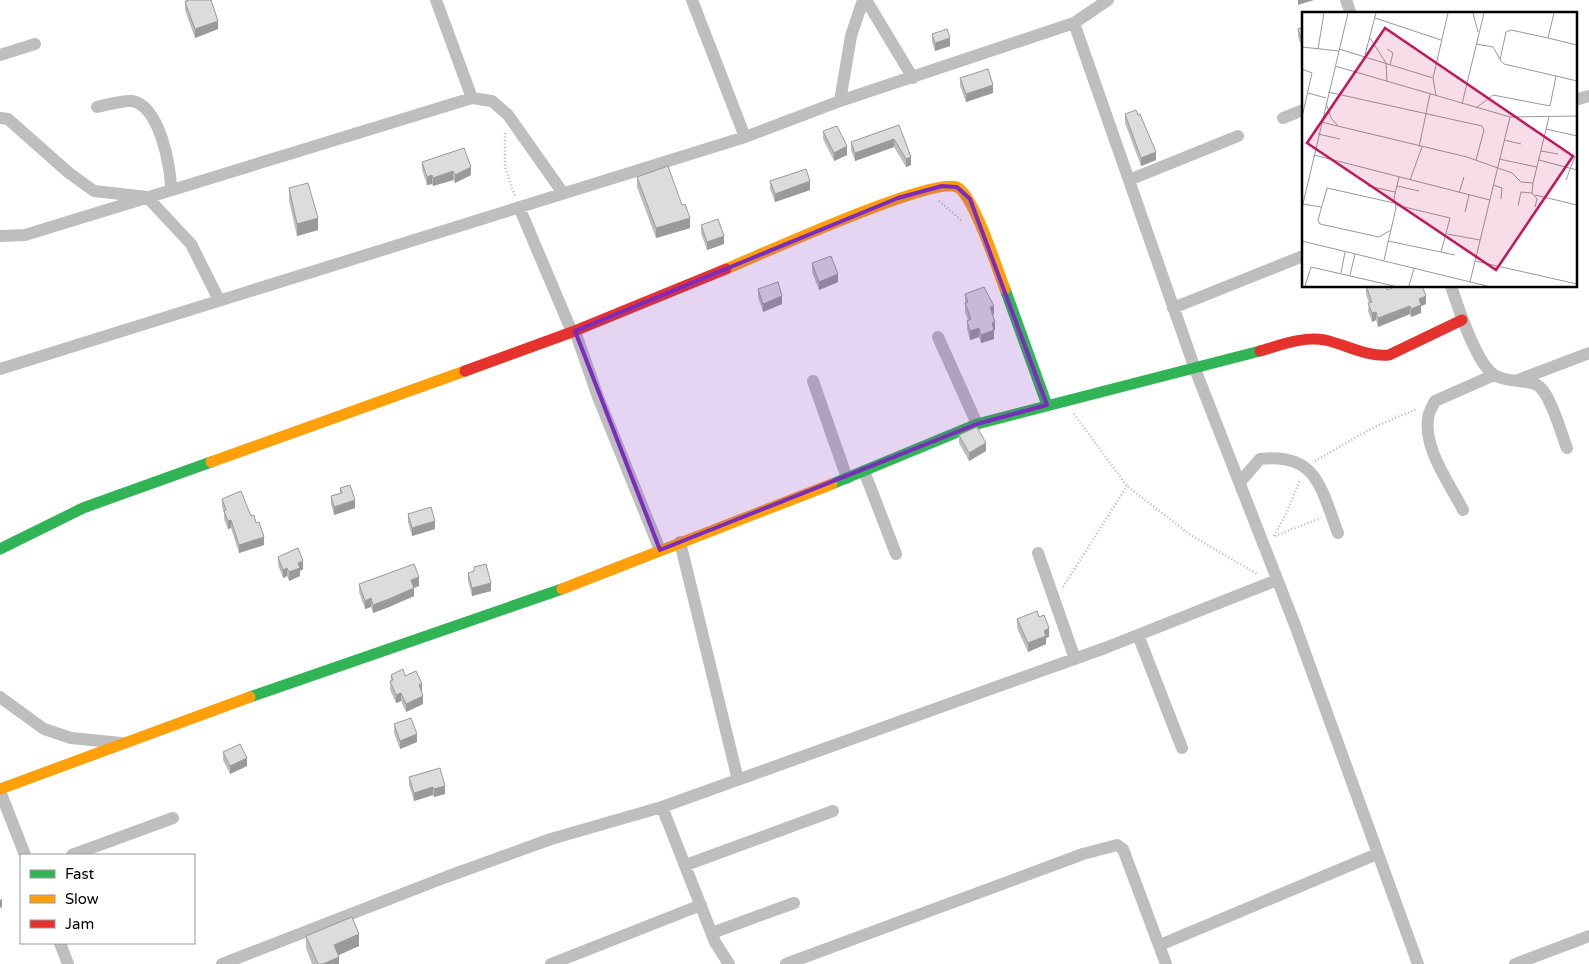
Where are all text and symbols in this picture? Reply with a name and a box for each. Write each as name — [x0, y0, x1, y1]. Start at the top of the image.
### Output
inset map — [1302, 12, 1576, 288]
legend — [20, 854, 195, 944]
text: Fast — [65, 865, 95, 883]
text: Slow — [65, 890, 99, 908]
text: Jam — [65, 915, 94, 933]

